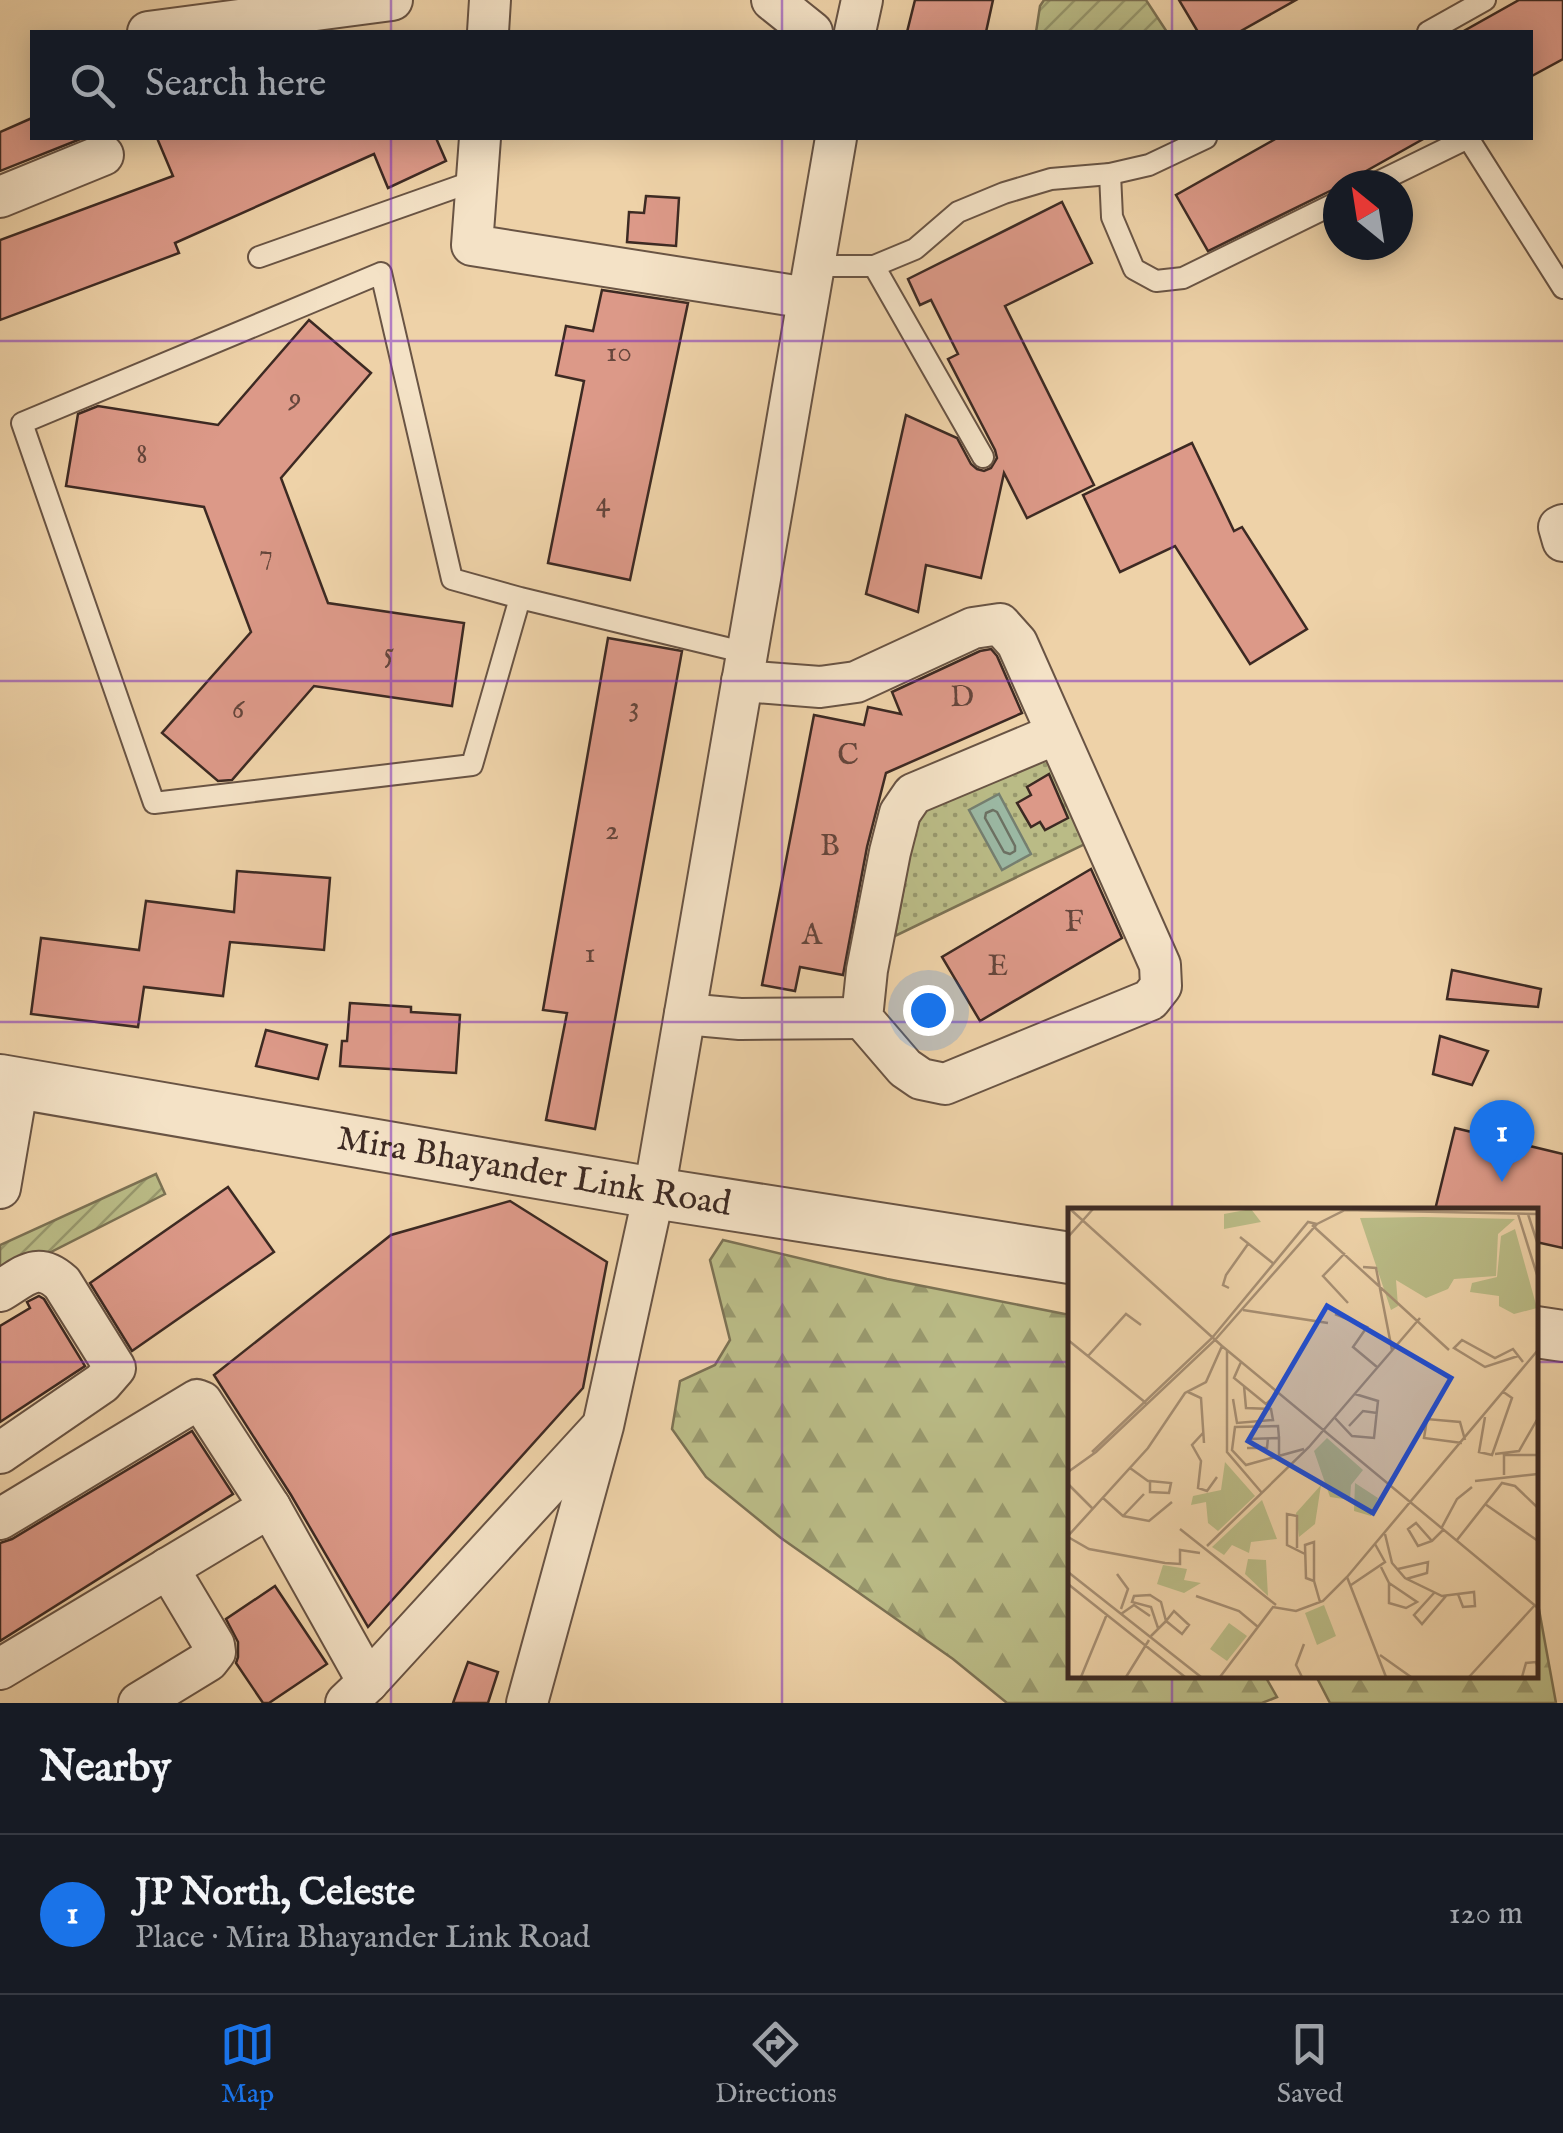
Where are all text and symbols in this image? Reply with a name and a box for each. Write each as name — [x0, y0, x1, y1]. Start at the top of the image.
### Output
search box — [30, 30, 1533, 140]
icon: search — [65, 58, 120, 113]
text: Search here — [145, 61, 326, 109]
north arrow — [1323, 170, 1413, 260]
house number: 10 — [606, 334, 632, 372]
house number: 9 — [287, 380, 302, 418]
house number: 8 — [136, 436, 148, 474]
house number: 4 — [596, 484, 611, 522]
house number: 7 — [259, 536, 273, 574]
house number: 5 — [384, 635, 395, 673]
house number: D — [950, 679, 974, 717]
house number: 3 — [628, 688, 640, 726]
house number: 6 — [232, 691, 246, 729]
house number: C — [837, 737, 859, 775]
house number: 2 — [605, 812, 619, 850]
house number: B — [820, 828, 840, 866]
house number: F — [1064, 904, 1084, 942]
house number: A — [801, 917, 823, 955]
house number: 1 — [584, 935, 596, 973]
house number: E — [988, 948, 1008, 986]
your location — [903, 985, 954, 1036]
pin: 1 — [1470, 1100, 1534, 1182]
street label: Mira Bhayander Link Road — [334, 1116, 735, 1227]
inset map — [1068, 1208, 1538, 1678]
text: Nearby — [40, 1742, 171, 1795]
text: JP North, Celeste — [135, 1870, 415, 1918]
text: 1 — [67, 1894, 78, 1935]
text: 120 m — [1449, 1894, 1523, 1935]
text: Place · Mira Bhayander Link Road — [135, 1918, 590, 1959]
tab: Map — [220, 2017, 275, 2112]
tab: Directions — [715, 2017, 837, 2112]
tab: Saved — [1277, 2017, 1343, 2112]

